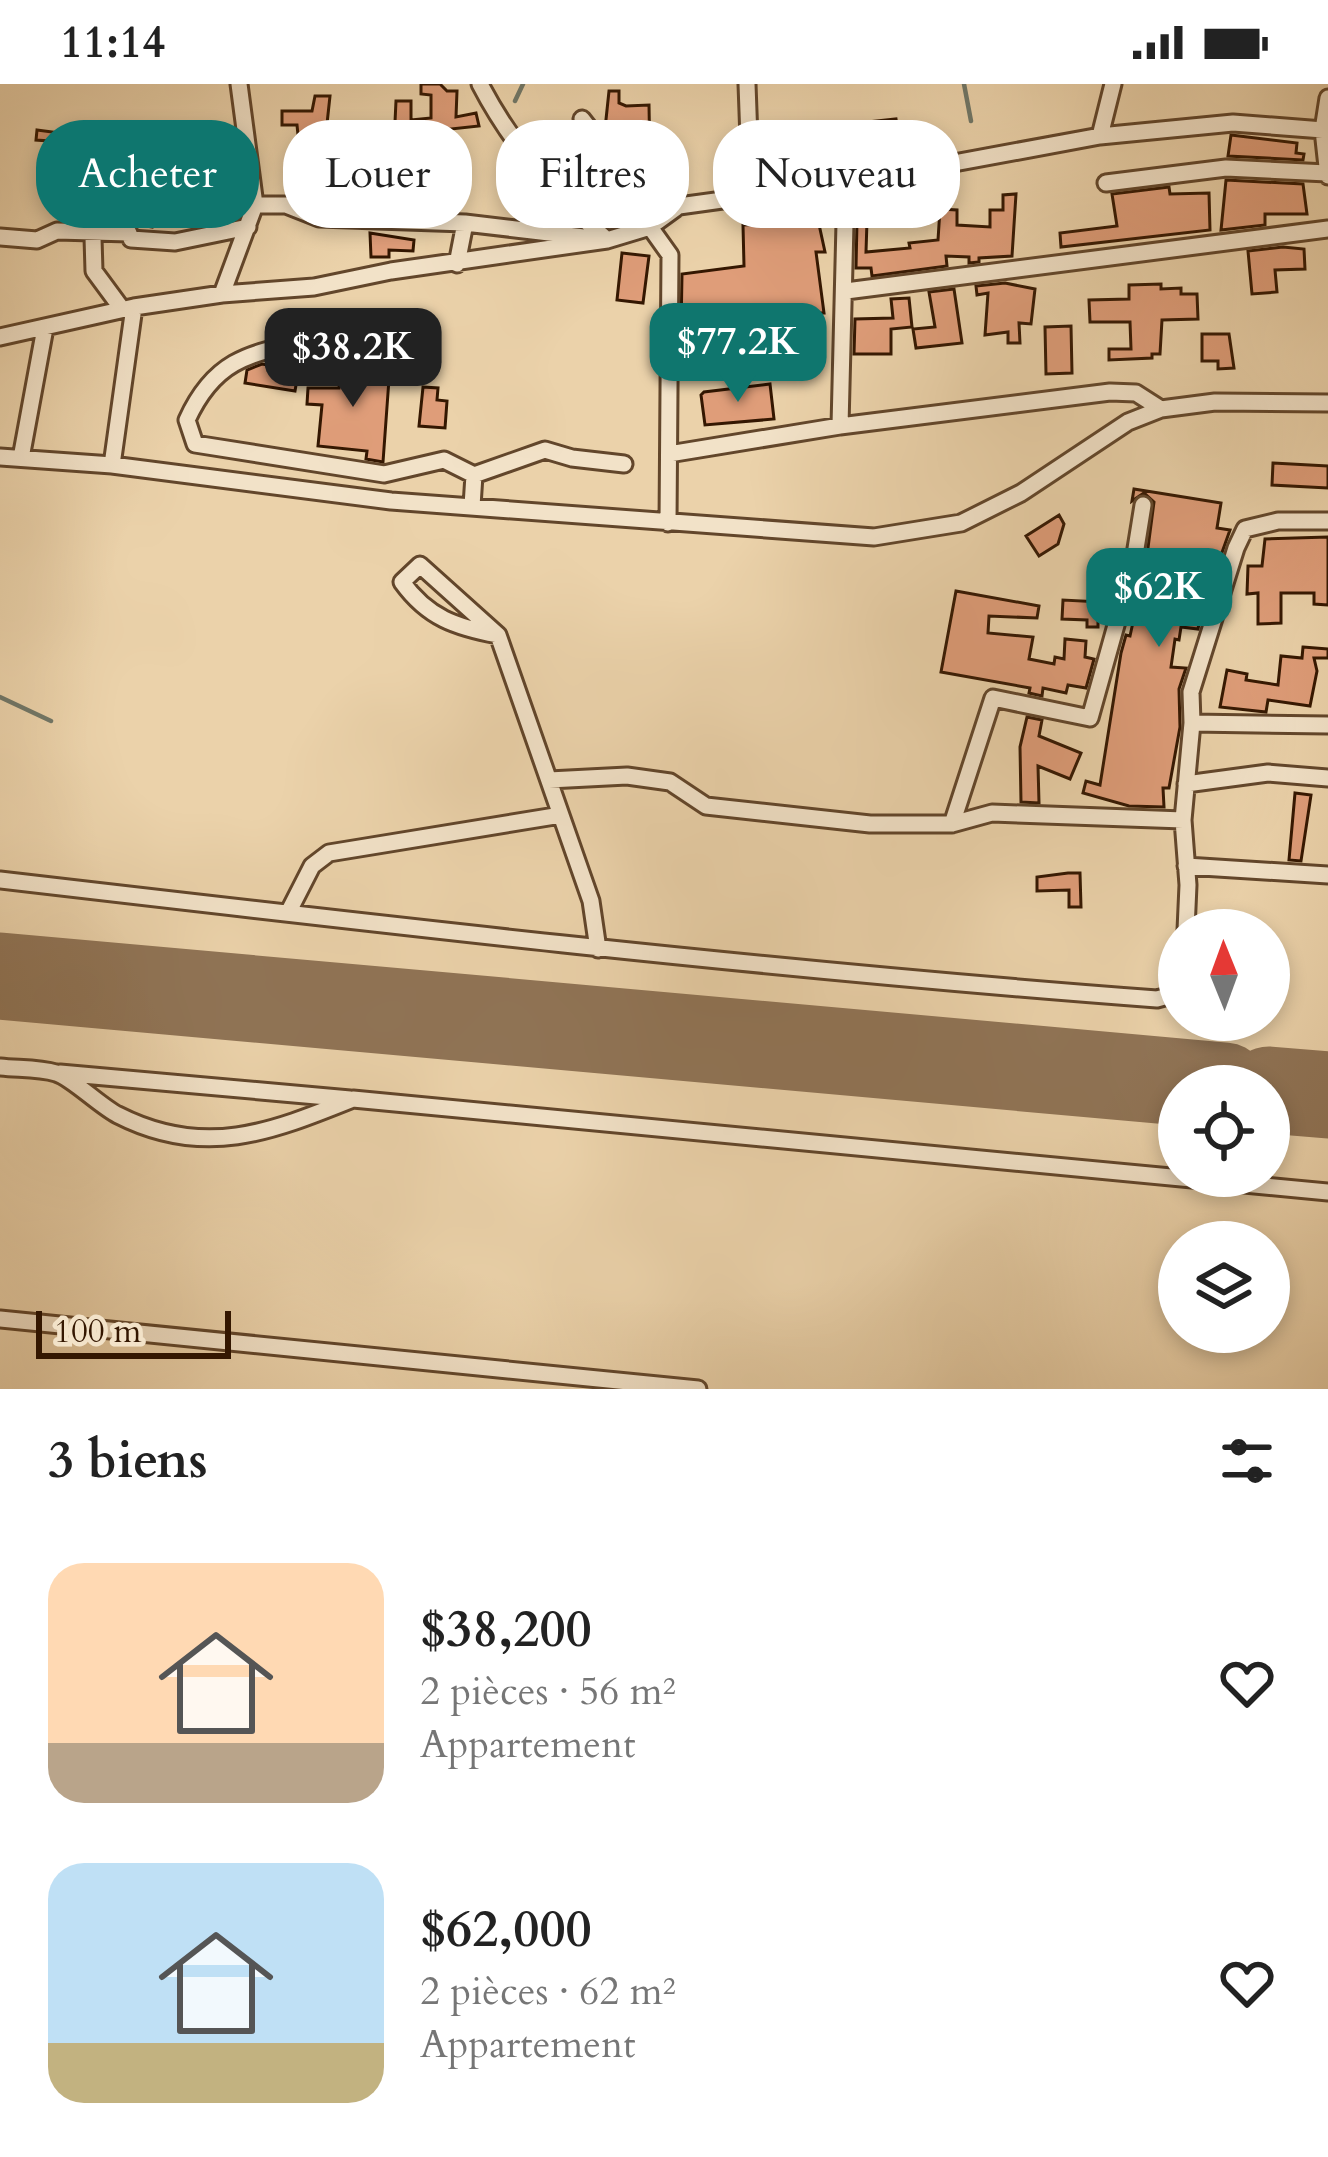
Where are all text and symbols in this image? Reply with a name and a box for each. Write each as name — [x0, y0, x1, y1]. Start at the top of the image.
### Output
text: 11:14 — [60, 12, 165, 73]
chip: Acheter — [36, 120, 259, 228]
chip: Louer — [283, 120, 472, 228]
chip: Filtres — [496, 120, 689, 228]
chip: Nouveau — [713, 120, 960, 228]
pin: $77.2K — [640, 303, 836, 405]
pin: $38.2K — [255, 308, 451, 410]
text: $77.2K — [677, 315, 799, 368]
text: $38.2K — [292, 320, 414, 373]
pin: $62K — [1088, 548, 1230, 650]
text: $62K — [1113, 560, 1205, 613]
north arrow — [1158, 909, 1290, 1041]
map controls — [1158, 909, 1290, 1353]
button: locate — [1158, 1065, 1290, 1197]
button: layers — [1158, 1221, 1290, 1353]
scale bar — [36, 1305, 231, 1358]
text: 100 m — [54, 1309, 141, 1354]
text: 3 biens — [48, 1426, 208, 1496]
icon: filters — [1214, 1428, 1280, 1494]
text: $38,200 — [420, 1595, 592, 1665]
icon: home — [144, 1611, 288, 1755]
icon: heart — [1214, 1650, 1280, 1716]
text: 2 pièces · 56 m² — [420, 1665, 676, 1718]
text: Appartement — [420, 1718, 636, 1771]
text: $62,000 — [420, 1895, 592, 1965]
icon: home — [144, 1911, 288, 2055]
icon: heart — [1214, 1950, 1280, 2016]
text: 2 pièces · 62 m² — [420, 1965, 676, 2018]
text: Appartement — [420, 2018, 636, 2071]

